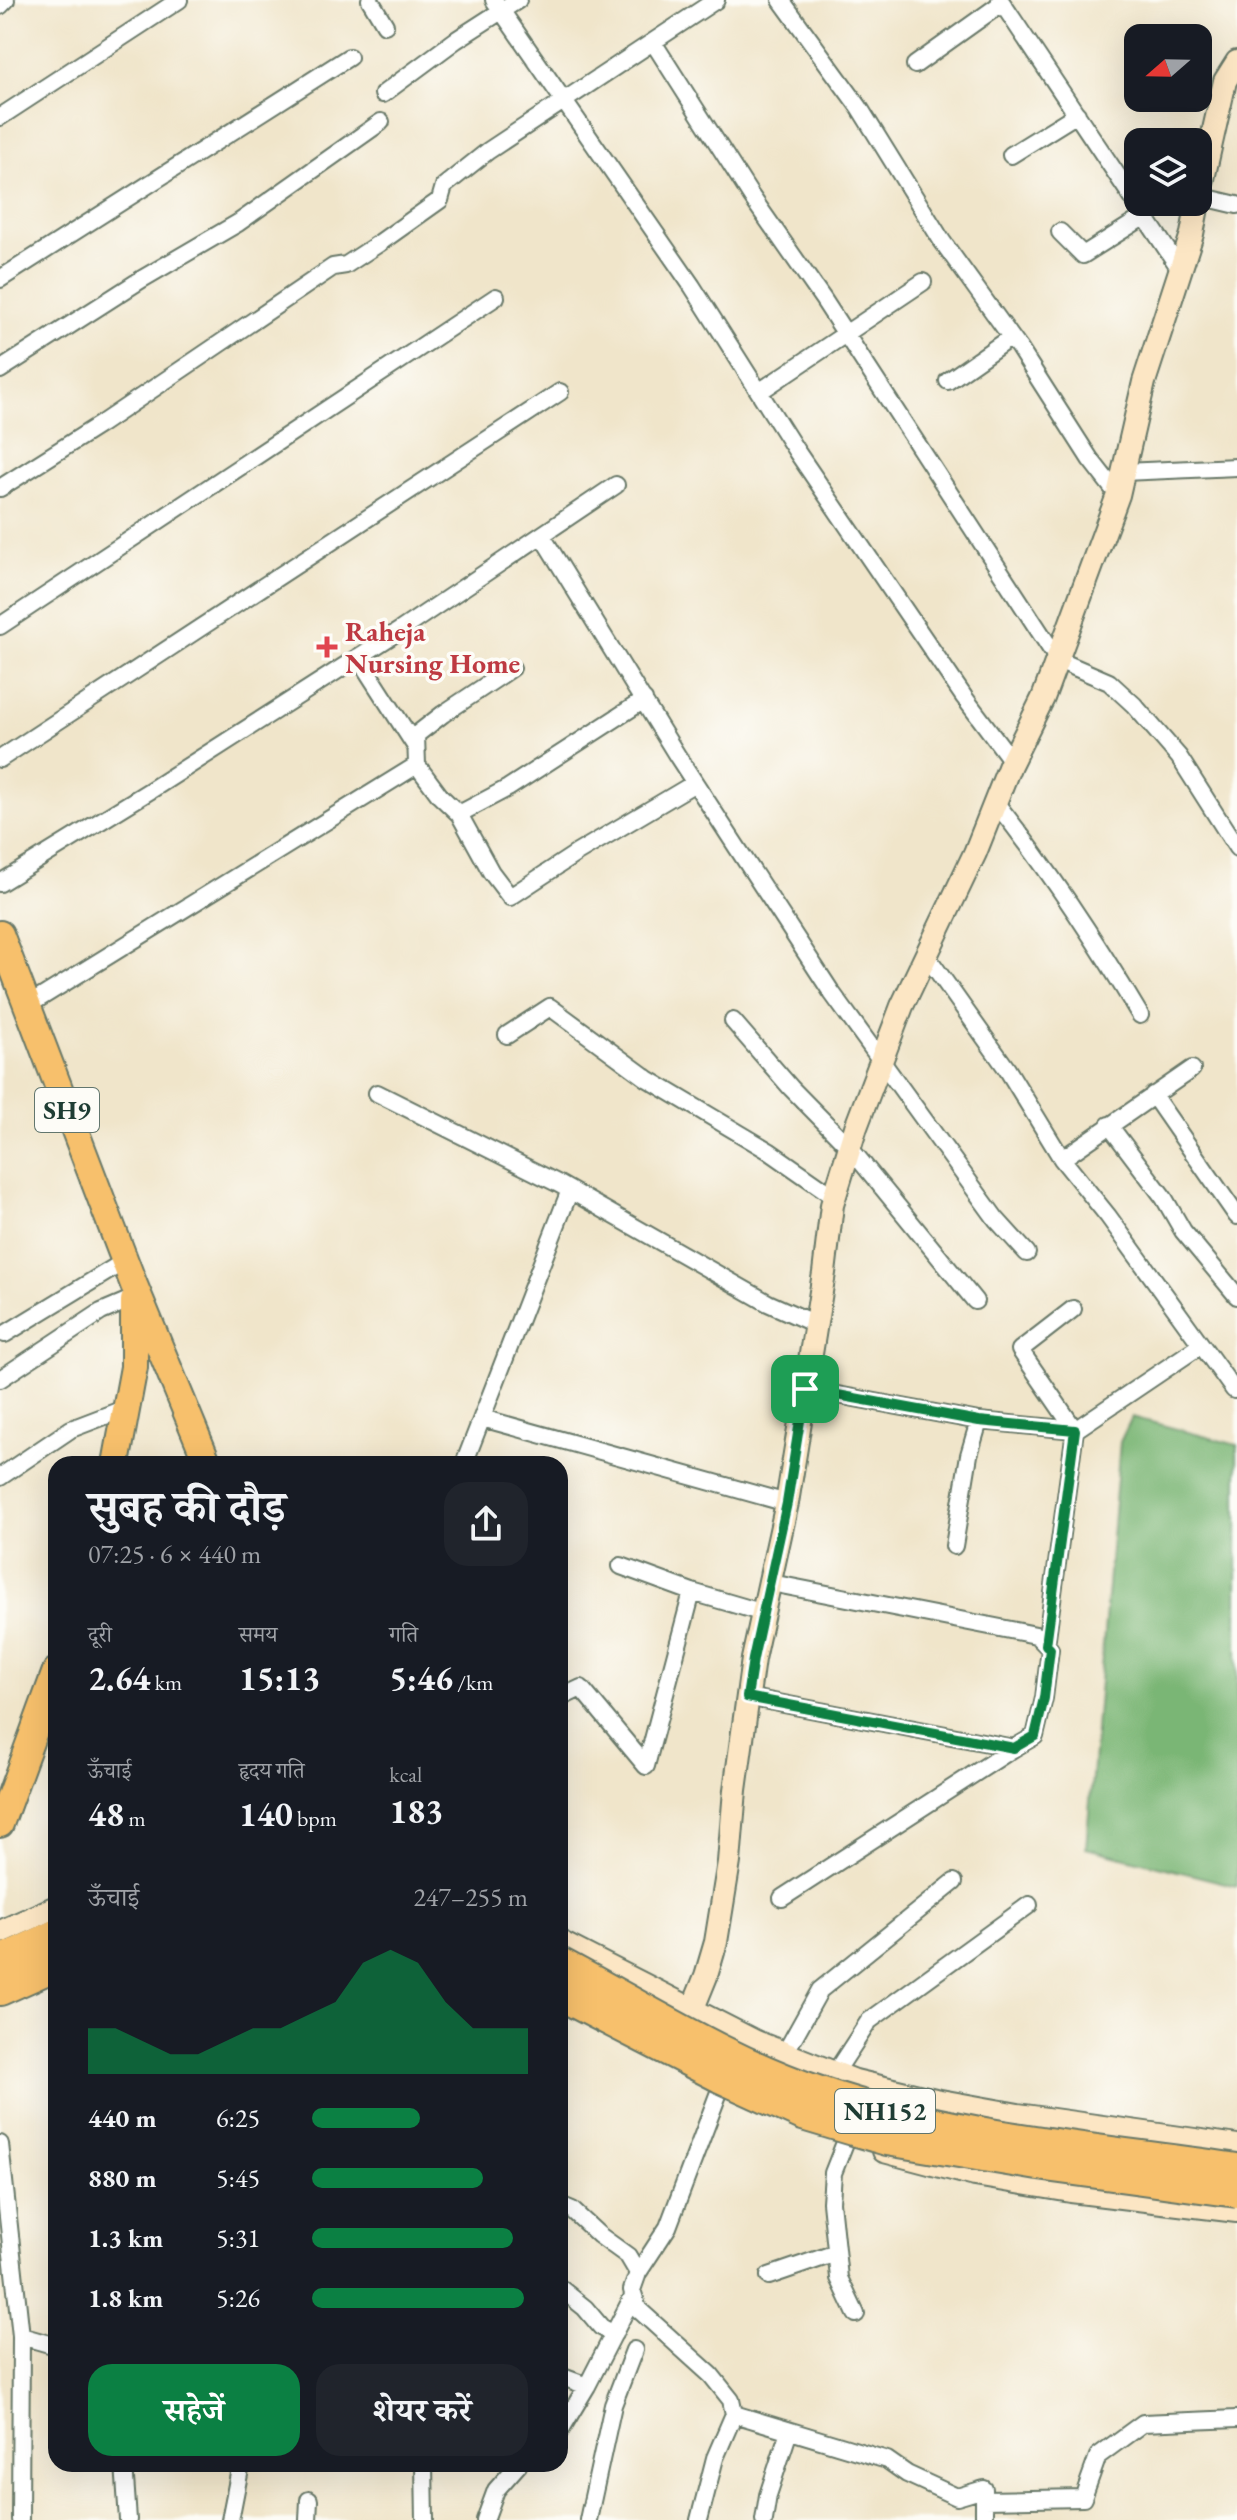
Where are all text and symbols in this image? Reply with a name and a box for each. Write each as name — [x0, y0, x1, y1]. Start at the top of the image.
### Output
north arrow — [1124, 24, 1212, 112]
map controls — [1124, 24, 1212, 216]
button: layers — [1124, 128, 1212, 216]
place label: Raheja Nursing Home — [345, 613, 520, 681]
marker: Raheja Nursing Home — [316, 636, 338, 658]
road number: SH9 — [35, 1088, 99, 1132]
pin — [771, 1355, 839, 1423]
icon: arrive — [783, 1367, 827, 1411]
text: सुबह की दौड़ — [88, 1478, 286, 1535]
button: share — [444, 1482, 528, 1566]
text: 07:25 · 6 × 440 m — [88, 1537, 261, 1571]
text: दूरी — [88, 1620, 112, 1649]
text: समय — [239, 1620, 277, 1649]
text: गति — [389, 1620, 418, 1649]
text: 2.64 — [88, 1656, 150, 1700]
text: 15:13 — [239, 1656, 320, 1700]
text: 5:46 — [389, 1656, 453, 1700]
text: km — [150, 1668, 182, 1697]
text: /km — [453, 1668, 494, 1697]
text: ऊँचाई — [88, 1756, 131, 1785]
text: हृदय गति — [239, 1756, 305, 1785]
text: kcal — [389, 1760, 422, 1789]
text: 183 — [389, 1789, 443, 1833]
text: 48 — [88, 1792, 124, 1836]
text: 140 — [239, 1792, 293, 1836]
text: m — [124, 1804, 146, 1833]
text: bpm — [293, 1804, 337, 1833]
text: ऊँचाई — [88, 1880, 139, 1914]
text: 247–255 m — [413, 1880, 528, 1914]
road number: NH152 — [835, 2089, 935, 2133]
text: 440 m — [88, 2101, 156, 2135]
text: 6:25 — [216, 2101, 260, 2135]
text: 880 m — [88, 2161, 156, 2195]
text: 5:45 — [216, 2161, 260, 2195]
text: 1.3 km — [88, 2221, 163, 2255]
text: 5:31 — [216, 2221, 260, 2255]
text: 1.8 km — [88, 2281, 163, 2315]
text: 5:26 — [216, 2281, 260, 2315]
button: सहेजें — [88, 2364, 300, 2456]
button: शेयर करें — [316, 2364, 528, 2456]

